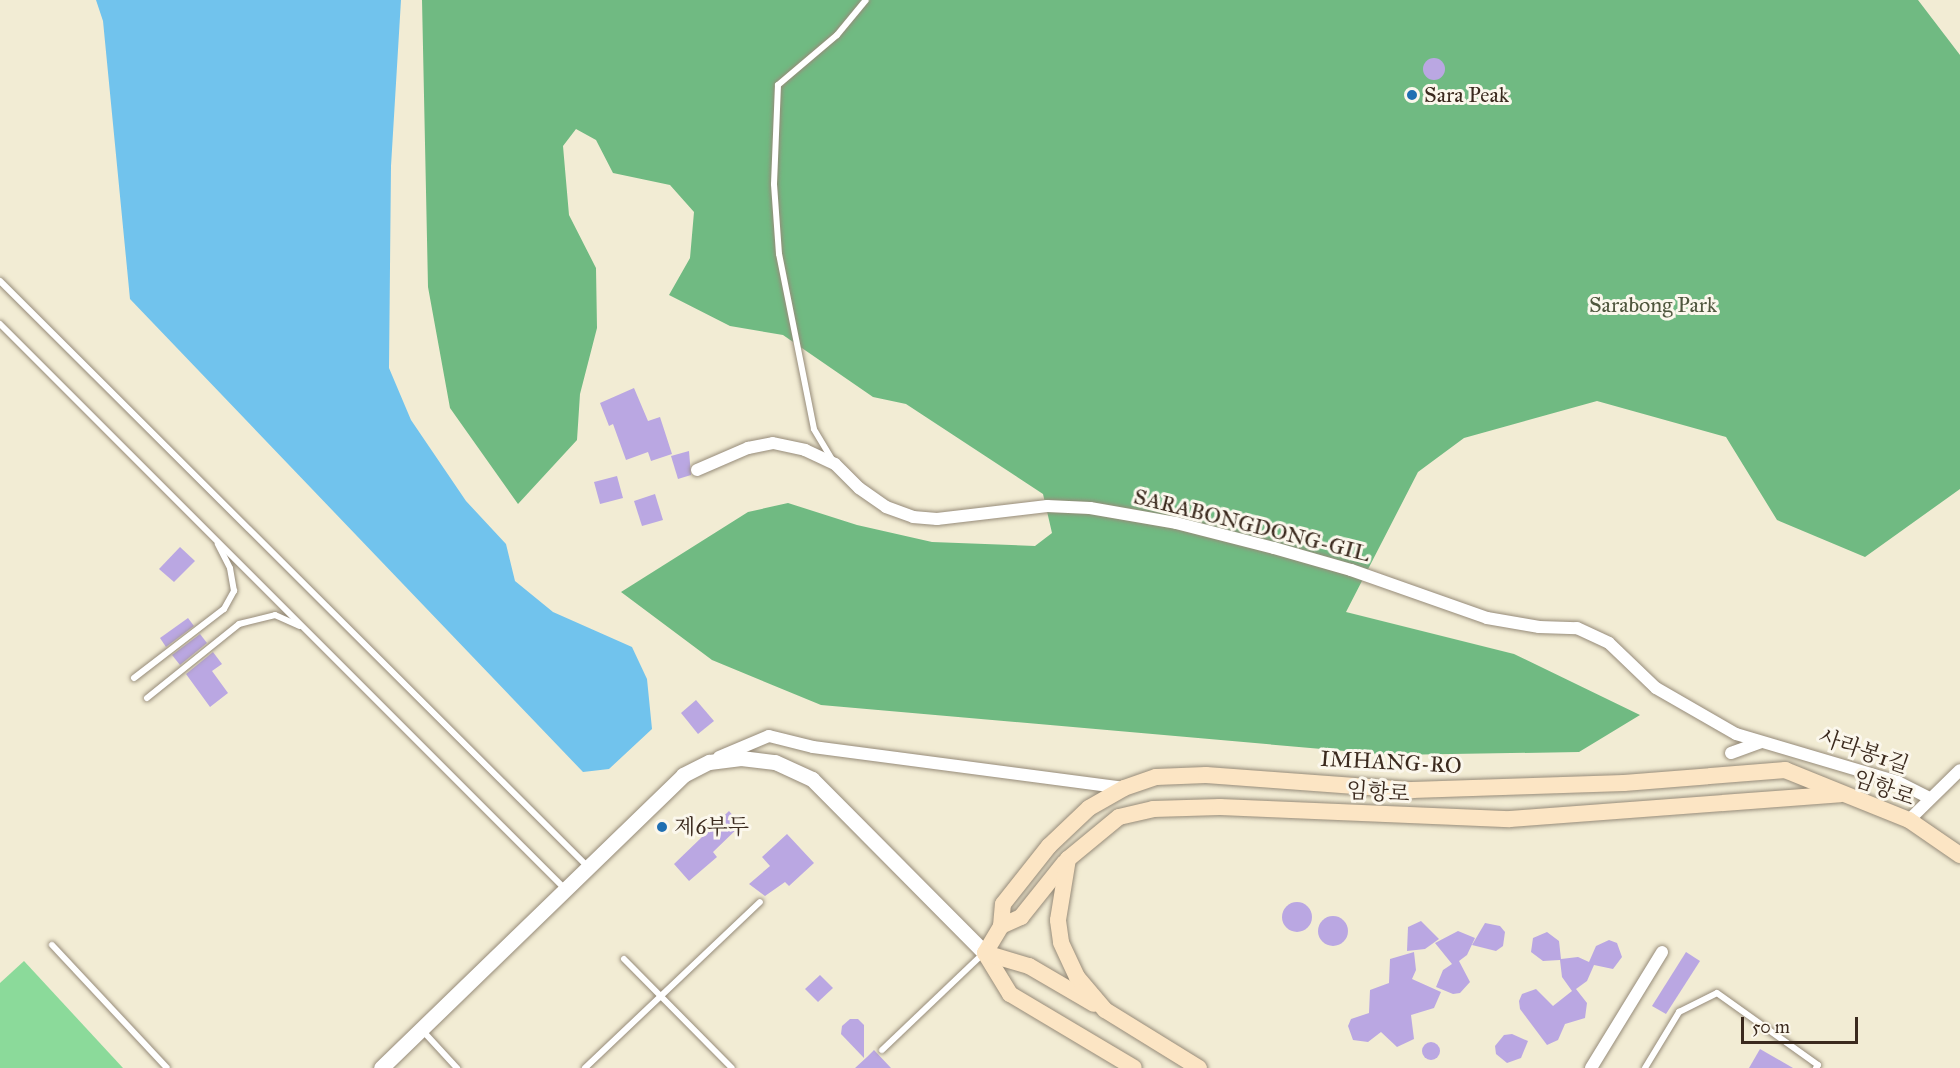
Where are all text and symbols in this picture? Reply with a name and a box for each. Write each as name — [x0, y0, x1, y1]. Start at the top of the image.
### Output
place label: Sara Peak — [1424, 82, 1509, 108]
marker: Sara Peak — [1405, 88, 1419, 102]
park label: Sarabong Park — [1589, 292, 1717, 318]
street label: SARABONGDONG-GIL — [1131, 483, 1373, 567]
street label: 사라봉1길 — [1815, 723, 1913, 779]
street label: IMHANG-RO — [1320, 745, 1462, 779]
street label: 임항로 — [1850, 765, 1918, 811]
street label: 임항로 — [1345, 777, 1411, 807]
place label: 제6부두 — [674, 814, 749, 840]
marker: 제6부두 — [655, 820, 669, 834]
scale bar — [1744, 1005, 1861, 1043]
text: 50 m — [1752, 1016, 1790, 1038]

